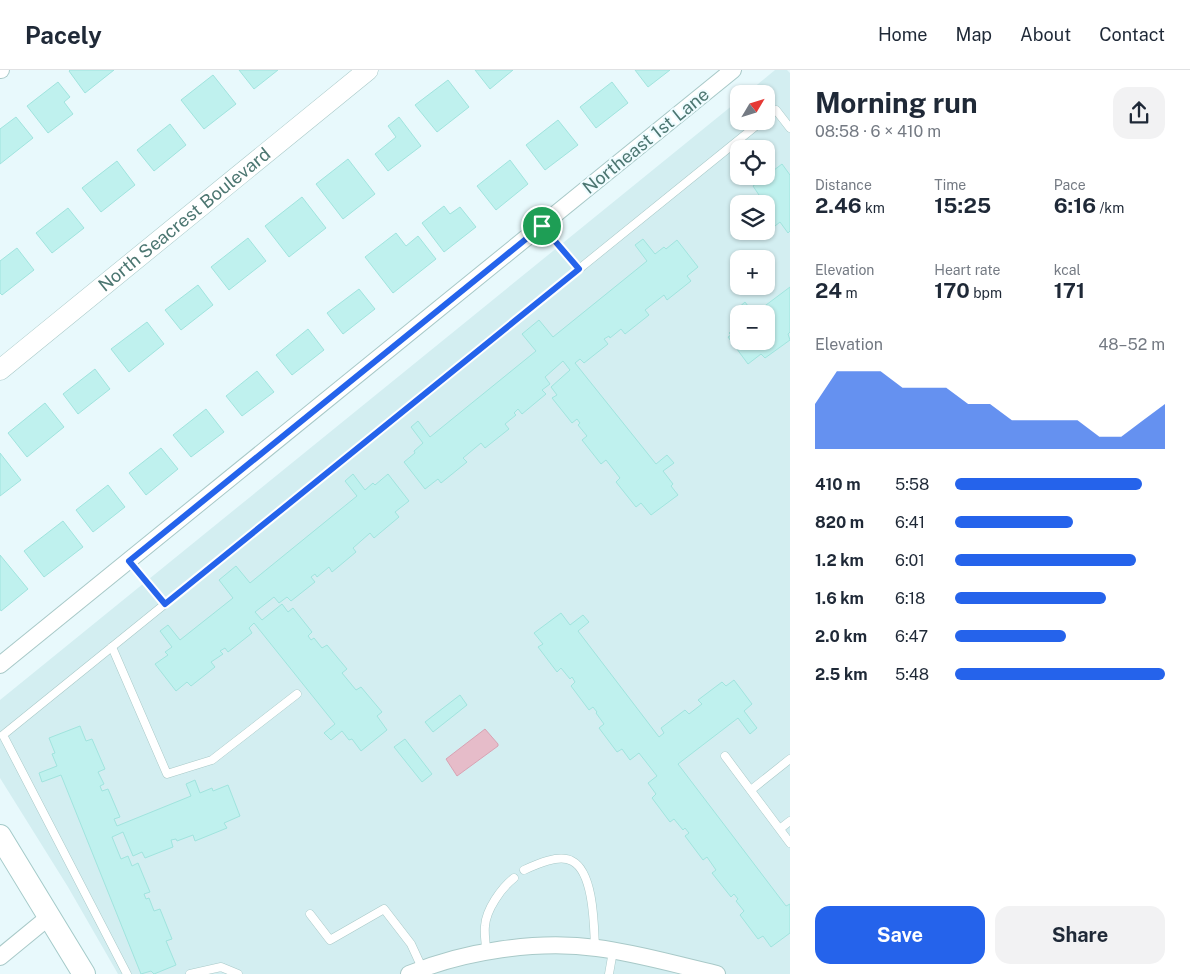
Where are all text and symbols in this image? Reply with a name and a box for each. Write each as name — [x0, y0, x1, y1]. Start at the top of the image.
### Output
text: Pacely — [25, 21, 102, 49]
text: Home — [878, 24, 928, 45]
text: Map — [956, 24, 992, 45]
text: About — [1020, 24, 1071, 45]
text: Contact — [1099, 24, 1165, 45]
street label: Northeast 1st Lane — [578, 83, 713, 198]
north arrow — [730, 85, 775, 130]
map controls — [730, 85, 775, 350]
text: Morning run — [815, 86, 978, 119]
button: share — [1113, 87, 1165, 139]
text: 08:58 · 6 × 410 m — [815, 122, 941, 141]
button: locate — [730, 140, 775, 185]
street label: North Seacrest Boulevard — [94, 143, 274, 296]
text: Distance — [815, 177, 872, 193]
text: Time — [934, 177, 966, 193]
text: Pace — [1054, 177, 1086, 193]
text: 2.46 — [815, 193, 862, 218]
text: 15:25 — [934, 193, 991, 218]
text: 6:16 — [1054, 193, 1096, 218]
button: layers — [730, 195, 775, 240]
text: km — [862, 200, 885, 216]
text: /km — [1096, 200, 1124, 216]
pin — [521, 205, 563, 247]
icon: arrive — [528, 212, 556, 240]
button: + — [730, 250, 775, 295]
text: Elevation — [815, 262, 874, 278]
text: Heart rate — [934, 262, 1001, 278]
text: kcal — [1054, 262, 1081, 278]
text: 24 — [815, 278, 842, 303]
text: 170 — [934, 278, 970, 303]
text: 171 — [1054, 278, 1085, 303]
text: m — [842, 285, 858, 301]
text: bpm — [970, 285, 1002, 301]
button: − — [730, 305, 775, 350]
text: Elevation — [815, 335, 883, 354]
text: 48–52 m — [1098, 335, 1165, 354]
text: 410 m — [815, 475, 861, 494]
text: 5:58 — [895, 475, 929, 494]
text: 820 m — [815, 513, 864, 532]
text: 6:41 — [895, 513, 925, 532]
text: 1.2 km — [815, 551, 864, 570]
text: 6:01 — [895, 551, 925, 570]
text: 1.6 km — [815, 589, 864, 608]
text: 6:18 — [895, 589, 925, 608]
text: 2.0 km — [815, 627, 867, 646]
text: 6:47 — [895, 627, 928, 646]
text: 2.5 km — [815, 665, 867, 684]
text: 5:48 — [895, 665, 929, 684]
button: Save — [815, 906, 985, 964]
button: Share — [995, 906, 1165, 964]

